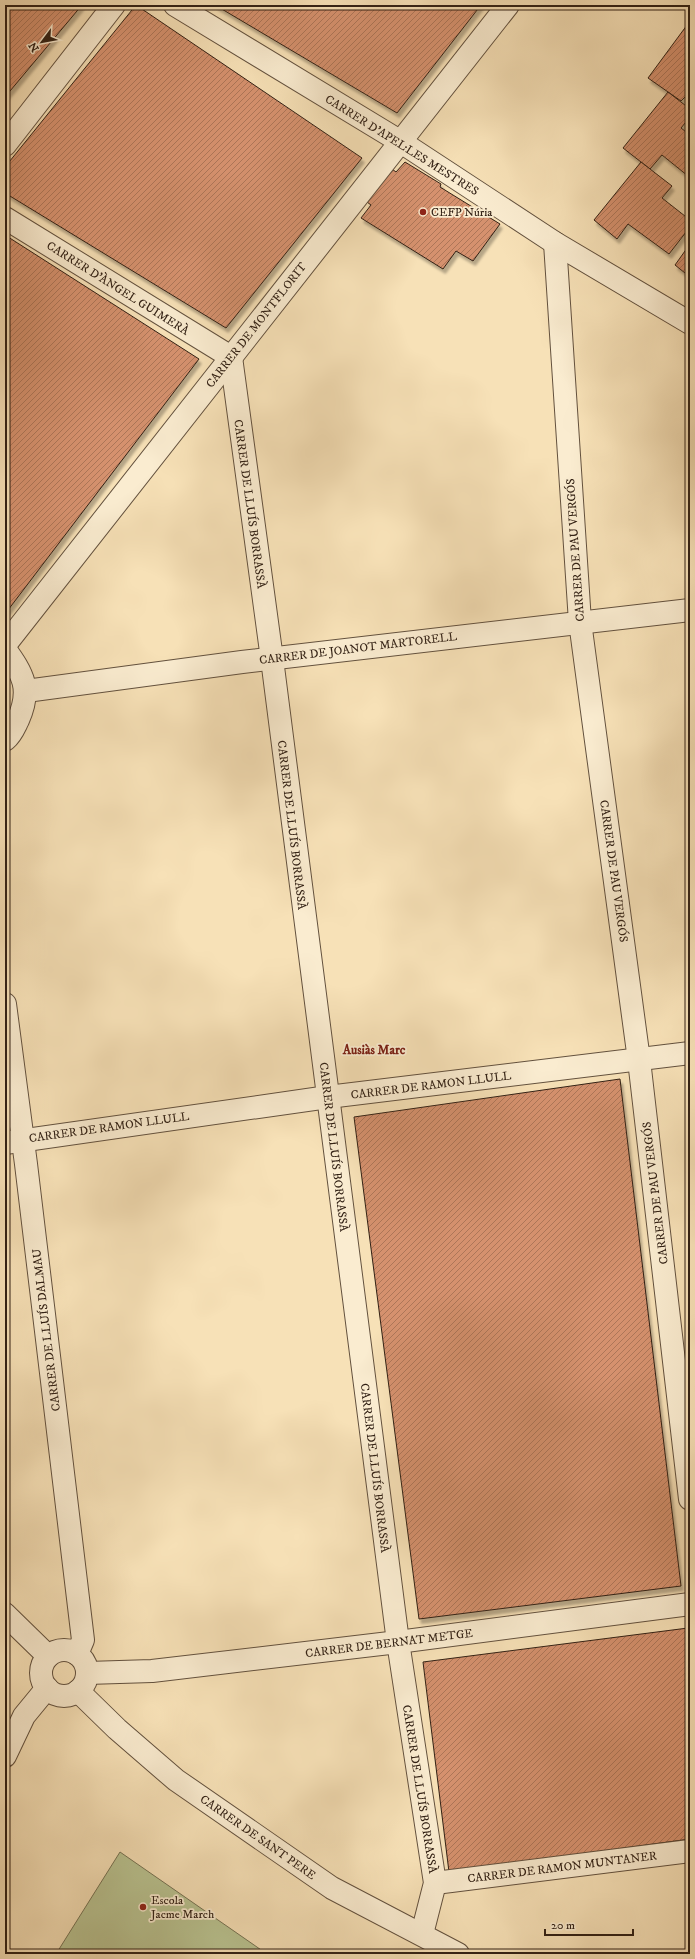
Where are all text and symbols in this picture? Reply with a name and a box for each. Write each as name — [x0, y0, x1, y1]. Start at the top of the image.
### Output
north arrow — [22, 22, 62, 62]
text: N — [26, 39, 43, 54]
street label: CARRER D'APEL·LES MESTRES — [322, 92, 481, 199]
place label: CEFP Núria — [431, 205, 493, 220]
marker: CEFP Núria — [418, 207, 428, 217]
street label: CARRER D'ÀNGEL GUIMERÀ — [44, 238, 192, 339]
street label: CARRER DE MONTFLORIT — [203, 260, 310, 391]
street label: CARRER DE LLUÍS BORRASSÀ — [230, 419, 269, 590]
street label: CARRER DE PAU VERGÓS — [563, 478, 588, 622]
street label: CARRER DE JOANOT MARTORELL — [258, 629, 458, 668]
street label: CARRER DE LLUÍS BORRASSÀ — [274, 740, 309, 911]
street label: CARRER DE PAU VERGÓS — [596, 799, 631, 943]
district label: Ausiàs Marc — [342, 1042, 406, 1058]
street label: CARRER DE LLUÍS BORRASSÀ — [316, 1062, 351, 1233]
street label: CARRER DE RAMON LLULL — [350, 1068, 512, 1103]
street label: CARRER DE RAMON LLULL — [28, 1109, 190, 1146]
street label: CARRER DE PAU VERGÓS — [639, 1121, 672, 1265]
street label: CARRER DE LLUÍS DALMAU — [29, 1248, 64, 1412]
street label: CARRER DE LLUÍS BORRASSÀ — [357, 1383, 392, 1554]
street label: CARRER DE BERNAT METGE — [304, 1626, 474, 1661]
street label: CARRER DE LLUÍS BORRASSÀ — [399, 1704, 440, 1875]
street label: CARRER DE SANT PERE — [197, 1792, 319, 1883]
street label: CARRER DE RAMON MUNTANER — [467, 1848, 658, 1887]
place label: Escola Jacme March — [150, 1893, 215, 1922]
marker: Escola Jacme March — [138, 1902, 148, 1912]
scale bar — [545, 1911, 633, 1937]
text: 20 m — [551, 1918, 575, 1933]

